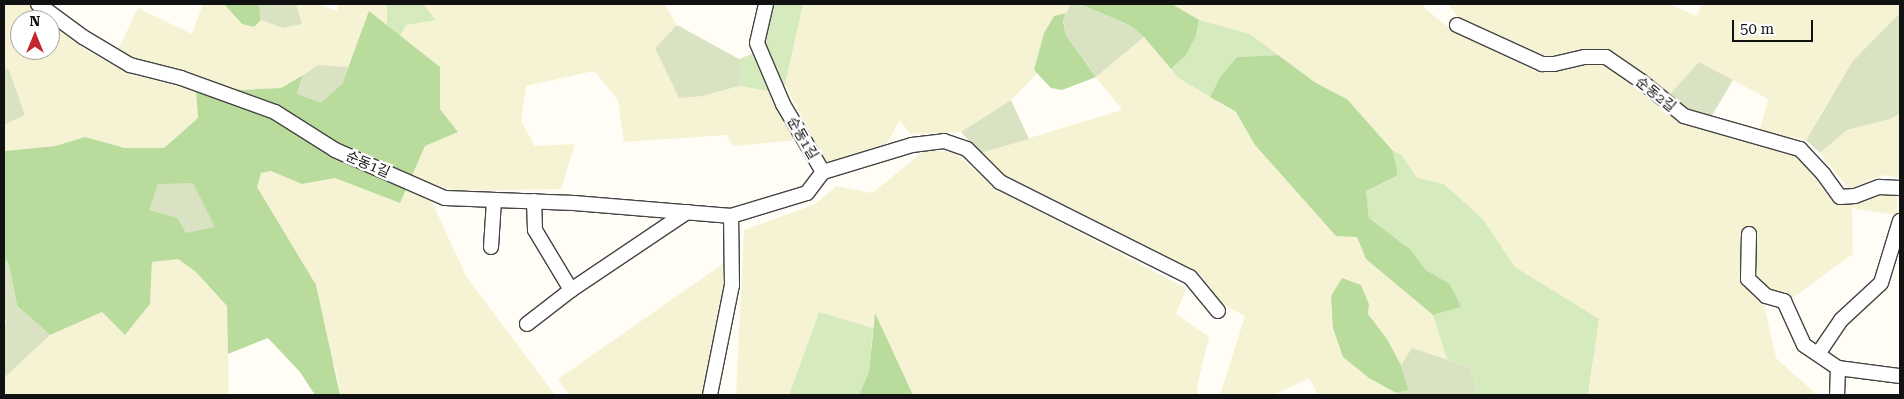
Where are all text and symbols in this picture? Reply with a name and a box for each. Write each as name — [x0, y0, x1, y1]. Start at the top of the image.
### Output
north arrow — [10, 10, 60, 60]
scale bar — [1734, 10, 1815, 42]
text: N — [30, 13, 40, 29]
text: 50 m — [1740, 20, 1774, 38]
street label: 순동2길 — [1633, 73, 1679, 115]
street label: 순동1길 — [784, 114, 822, 162]
street label: 순동1길 — [343, 147, 393, 181]

